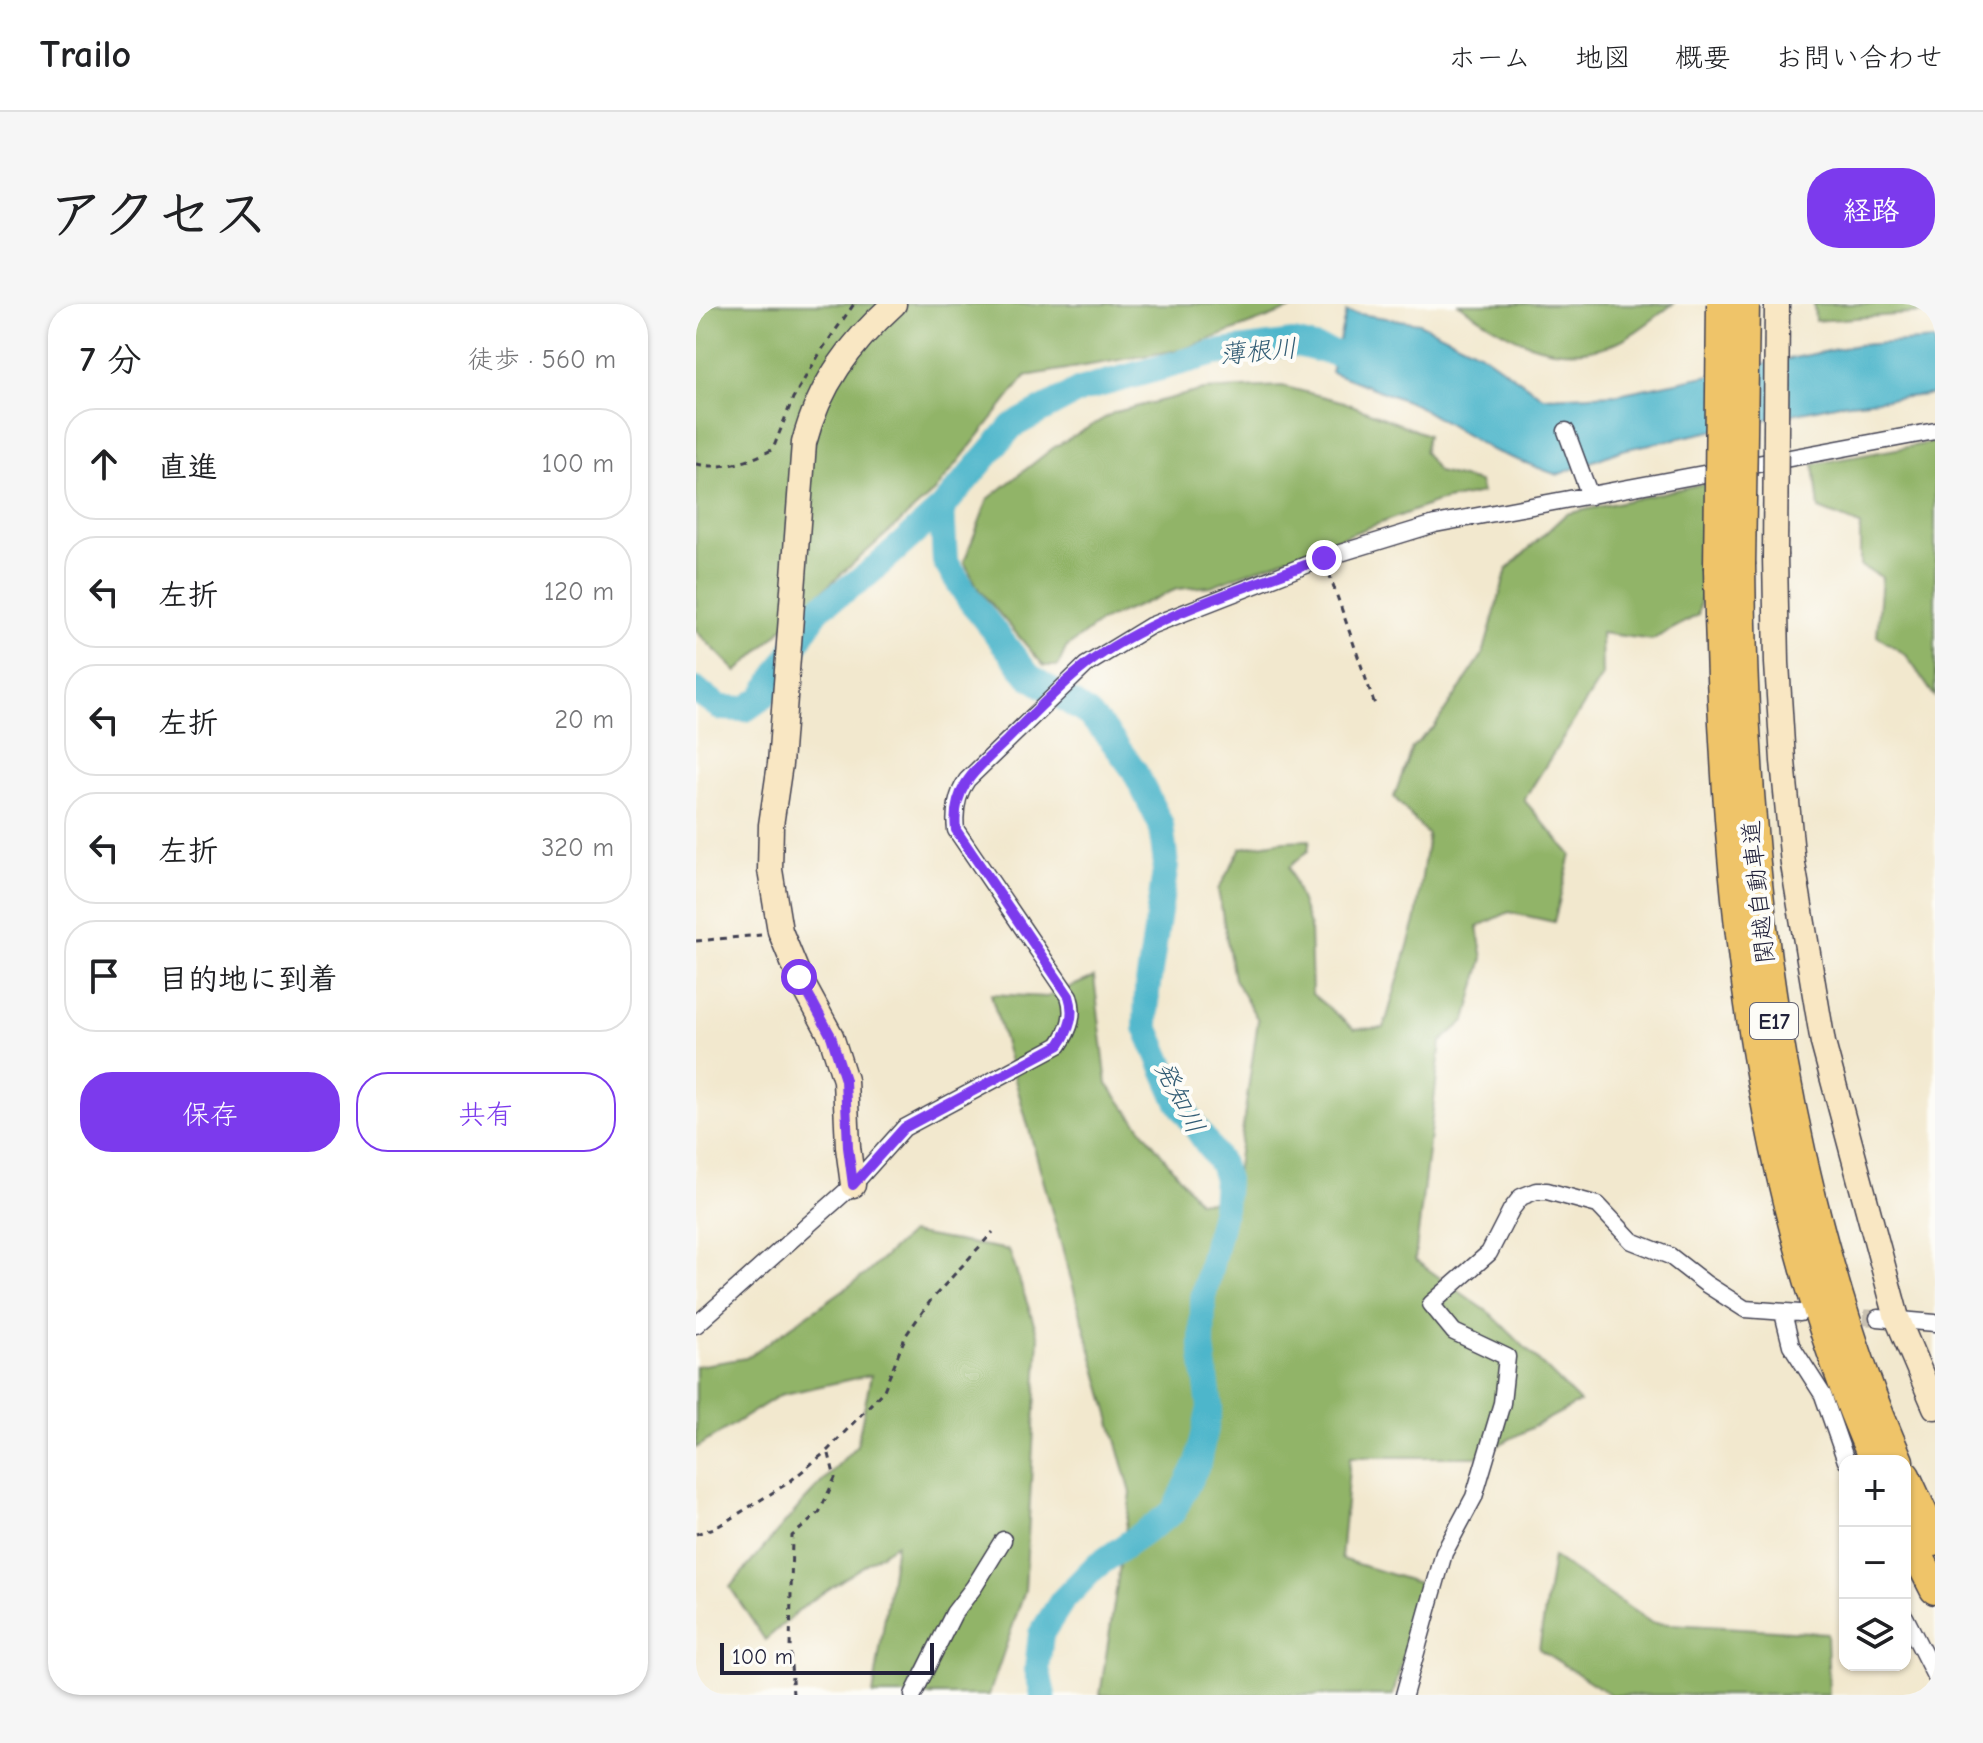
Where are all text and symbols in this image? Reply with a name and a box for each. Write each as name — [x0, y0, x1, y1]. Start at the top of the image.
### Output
text: Trailo — [40, 33, 131, 77]
text: ホーム — [1448, 42, 1531, 74]
text: 地図 — [1575, 42, 1631, 74]
text: 概要 — [1675, 42, 1731, 74]
text: お問い合わせ — [1775, 42, 1943, 74]
button: 経路 — [1807, 168, 1935, 248]
text: アクセス — [48, 183, 269, 247]
water label: 薄根川 — [1218, 334, 1298, 370]
text: 7 分 — [80, 340, 141, 380]
text: 徒歩 · 560 m — [468, 345, 616, 375]
icon: ahead — [82, 442, 126, 486]
text: 100 m — [542, 449, 614, 479]
text: 直進 — [158, 450, 218, 485]
route end — [1306, 540, 1342, 576]
icon: left — [82, 570, 126, 614]
text: 120 m — [544, 577, 614, 607]
text: 左折 — [158, 578, 218, 613]
icon: left — [82, 698, 126, 742]
text: 20 m — [554, 705, 614, 735]
text: 左折 — [158, 706, 218, 741]
street label: 関越自動車道 — [1737, 819, 1779, 965]
icon: left — [82, 826, 126, 870]
text: 320 m — [541, 833, 614, 863]
text: 左折 — [158, 834, 218, 869]
icon: arrive — [82, 954, 126, 998]
route start — [781, 959, 817, 995]
text: 目的地に到着 — [158, 962, 338, 997]
road number: E17 — [1750, 1003, 1798, 1039]
water label: 発知川 — [1148, 1056, 1210, 1139]
button: 保存 — [80, 1072, 340, 1152]
button: 共有 — [356, 1072, 616, 1152]
map controls — [1839, 1455, 1911, 1671]
button: + — [1839, 1455, 1911, 1527]
button: − — [1839, 1527, 1911, 1599]
button: layers — [1839, 1599, 1911, 1671]
scale bar — [720, 1639, 934, 1675]
text: 100 m — [732, 1644, 793, 1670]

